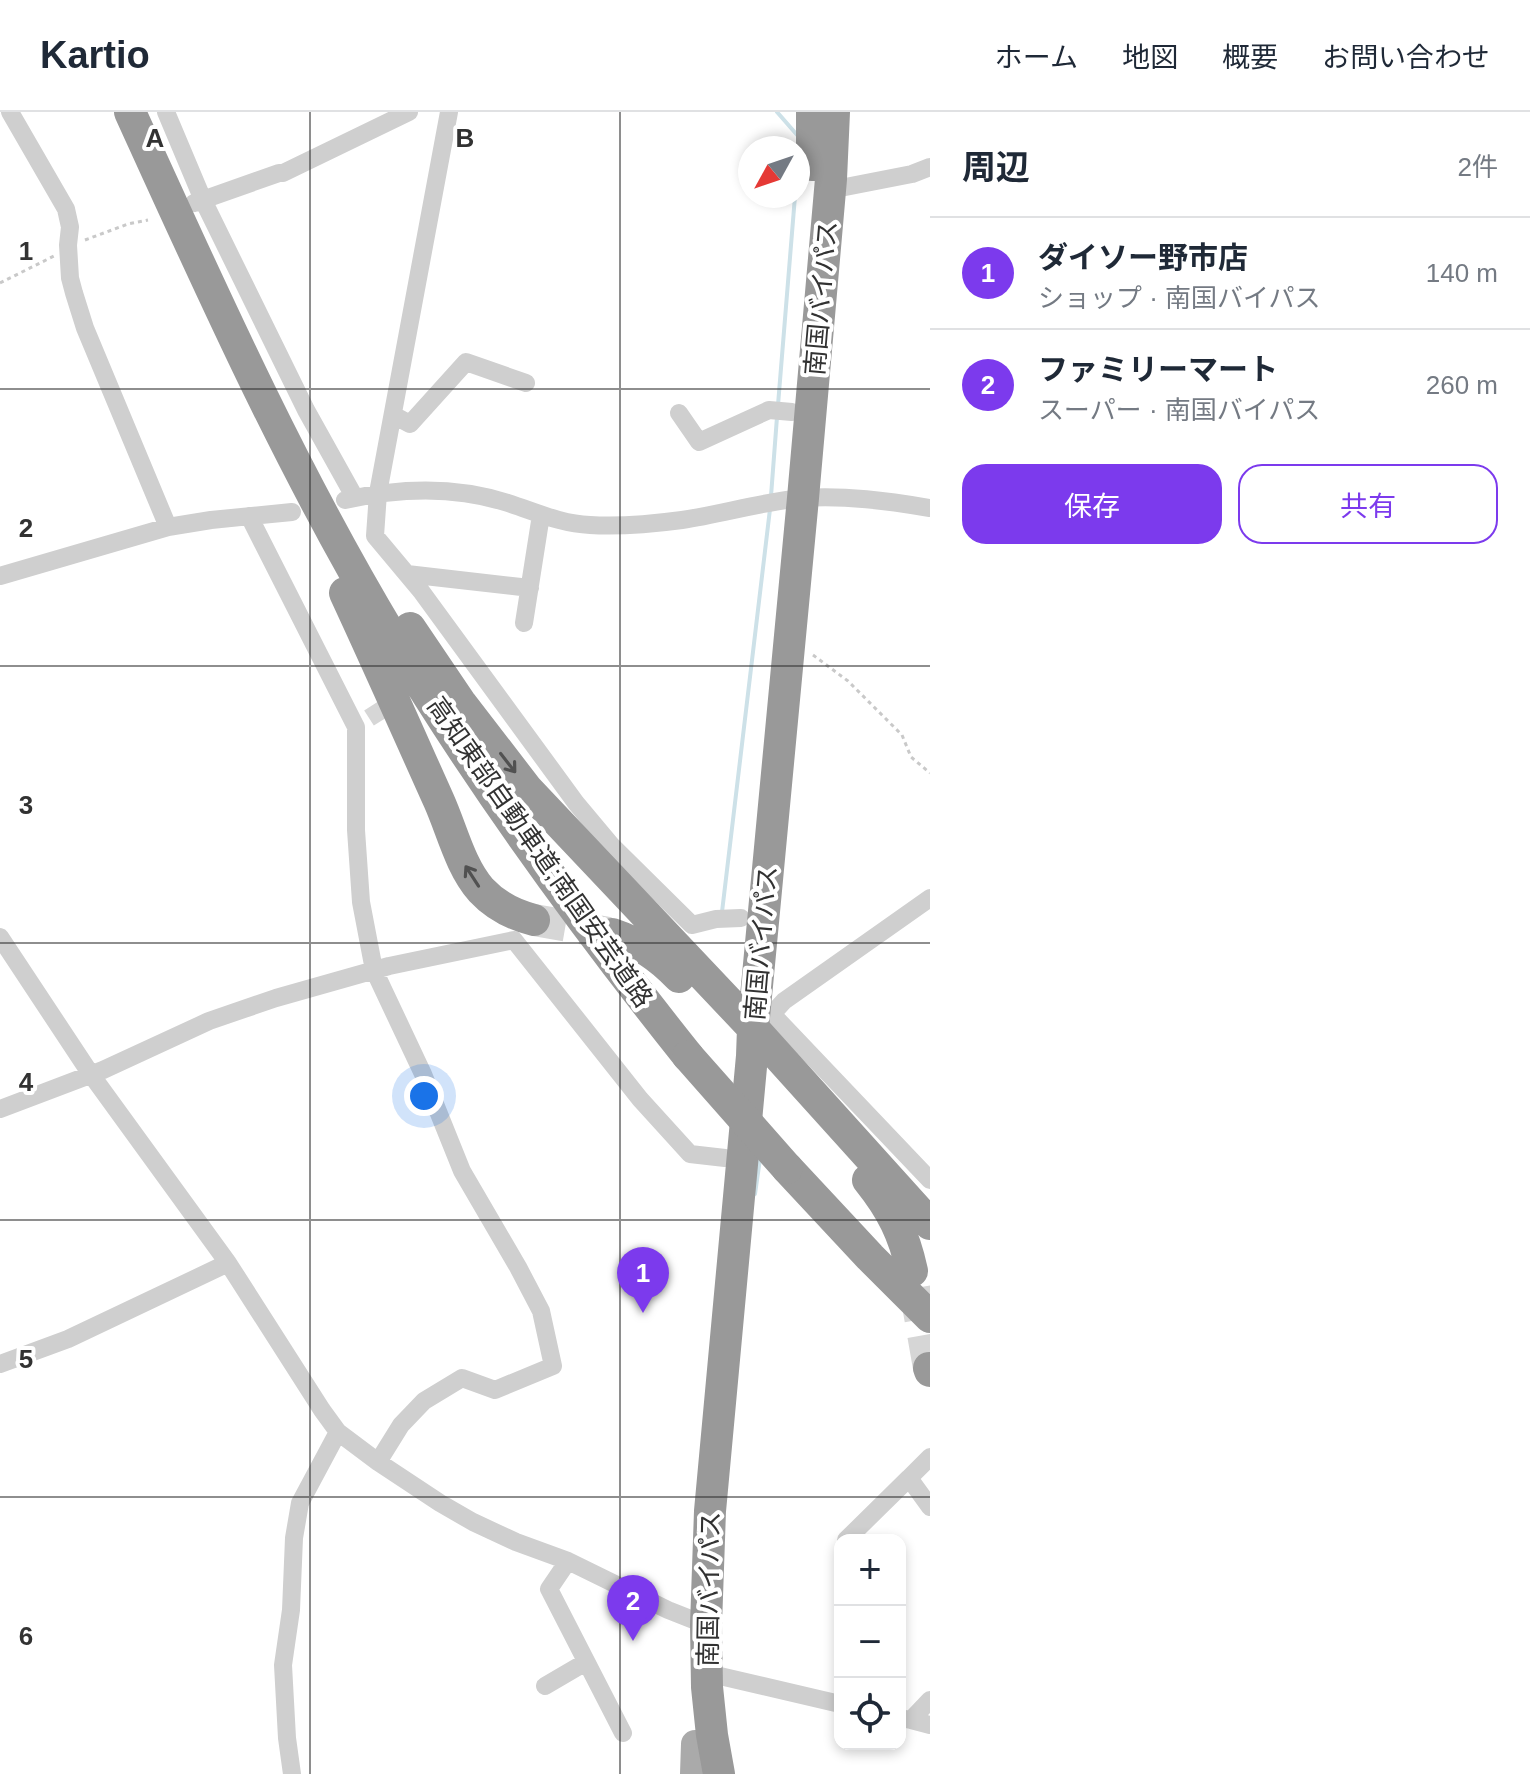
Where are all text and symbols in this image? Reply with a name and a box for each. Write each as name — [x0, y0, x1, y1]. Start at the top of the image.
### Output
text: Kartio — [40, 34, 150, 76]
text: ホーム — [995, 42, 1078, 73]
text: 地図 — [1122, 42, 1178, 73]
text: 概要 — [1222, 42, 1278, 73]
text: お問い合わせ — [1322, 42, 1490, 73]
text: A — [146, 123, 165, 153]
text: B — [456, 123, 474, 153]
north arrow — [738, 136, 810, 208]
text: 周辺 — [962, 148, 1030, 186]
text: 2件 — [1458, 152, 1498, 182]
street label: 南国バイパス — [799, 219, 843, 377]
text: 1 — [19, 236, 33, 266]
text: ダイソー野市店 — [1038, 241, 1248, 274]
text: 1 — [981, 258, 995, 288]
text: 140 m — [1426, 258, 1498, 288]
text: ショップ · 南国バイパス — [1038, 283, 1321, 313]
text: ファミリーマート — [1038, 353, 1278, 386]
text: 2 — [981, 370, 995, 400]
text: 260 m — [1426, 370, 1498, 400]
text: スーパー · 南国バイパス — [1038, 395, 1320, 425]
button: 保存 — [962, 464, 1222, 544]
button: 共有 — [1238, 464, 1498, 544]
text: 2 — [19, 513, 33, 543]
street label: 高知東部自動車道;南国安芸道路 — [421, 691, 659, 1013]
one-way arrow — [499, 752, 516, 774]
text: 3 — [19, 790, 33, 820]
street label: 南国バイパス — [739, 864, 783, 1022]
one-way arrow — [464, 865, 480, 888]
text: 4 — [19, 1067, 34, 1097]
your location — [404, 1076, 444, 1116]
pin: 1 — [617, 1247, 669, 1313]
text: 5 — [19, 1344, 33, 1374]
street label: 南国バイパス — [693, 1511, 725, 1667]
map controls — [834, 1534, 906, 1750]
button: + — [834, 1534, 906, 1606]
pin: 2 — [607, 1575, 659, 1641]
button: − — [834, 1606, 906, 1678]
text: 6 — [19, 1621, 33, 1651]
button: locate — [834, 1678, 906, 1750]

